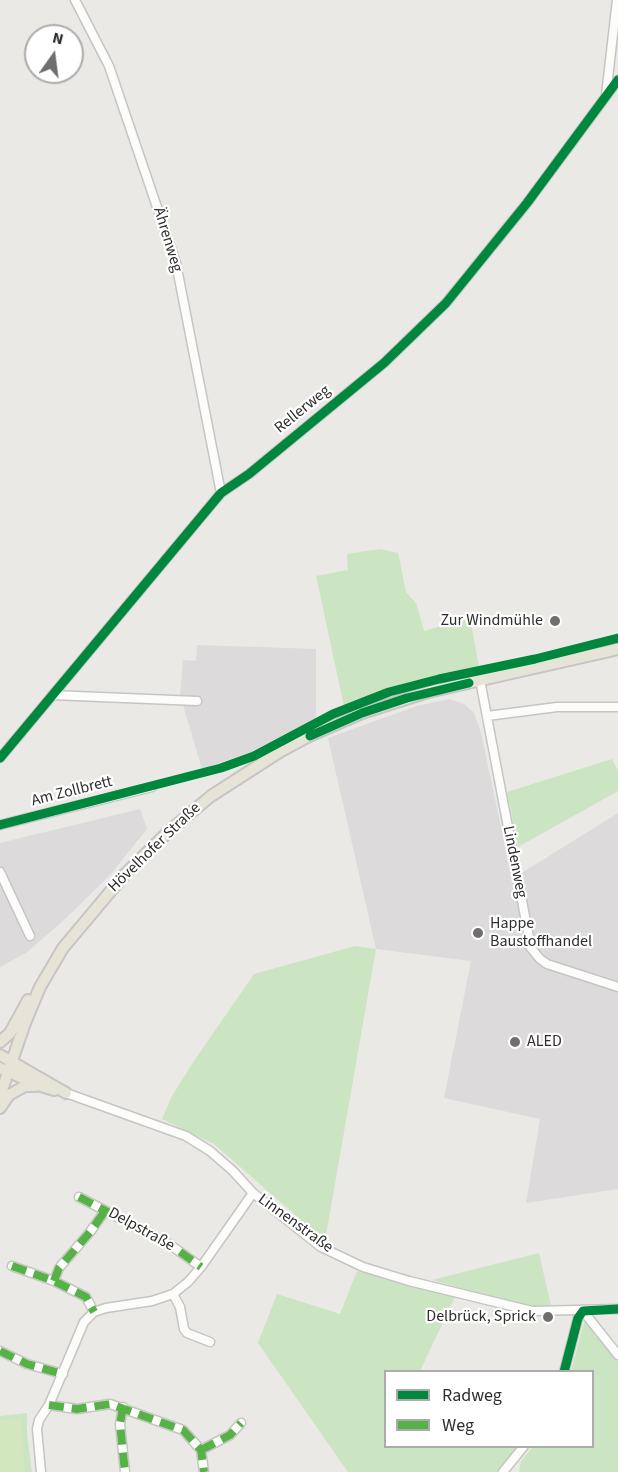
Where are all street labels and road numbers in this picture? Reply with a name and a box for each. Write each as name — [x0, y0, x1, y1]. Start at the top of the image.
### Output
street label: Ährenweg — [148, 205, 186, 275]
street label: Rellerweg — [271, 382, 335, 438]
street label: Am Zollbrett — [30, 773, 114, 811]
street label: Hövelhofer Straße — [105, 799, 205, 897]
street label: Lindenweg — [498, 824, 530, 900]
street label: Linnenstraße — [254, 1190, 336, 1258]
street label: Delpstraße — [104, 1204, 178, 1256]

